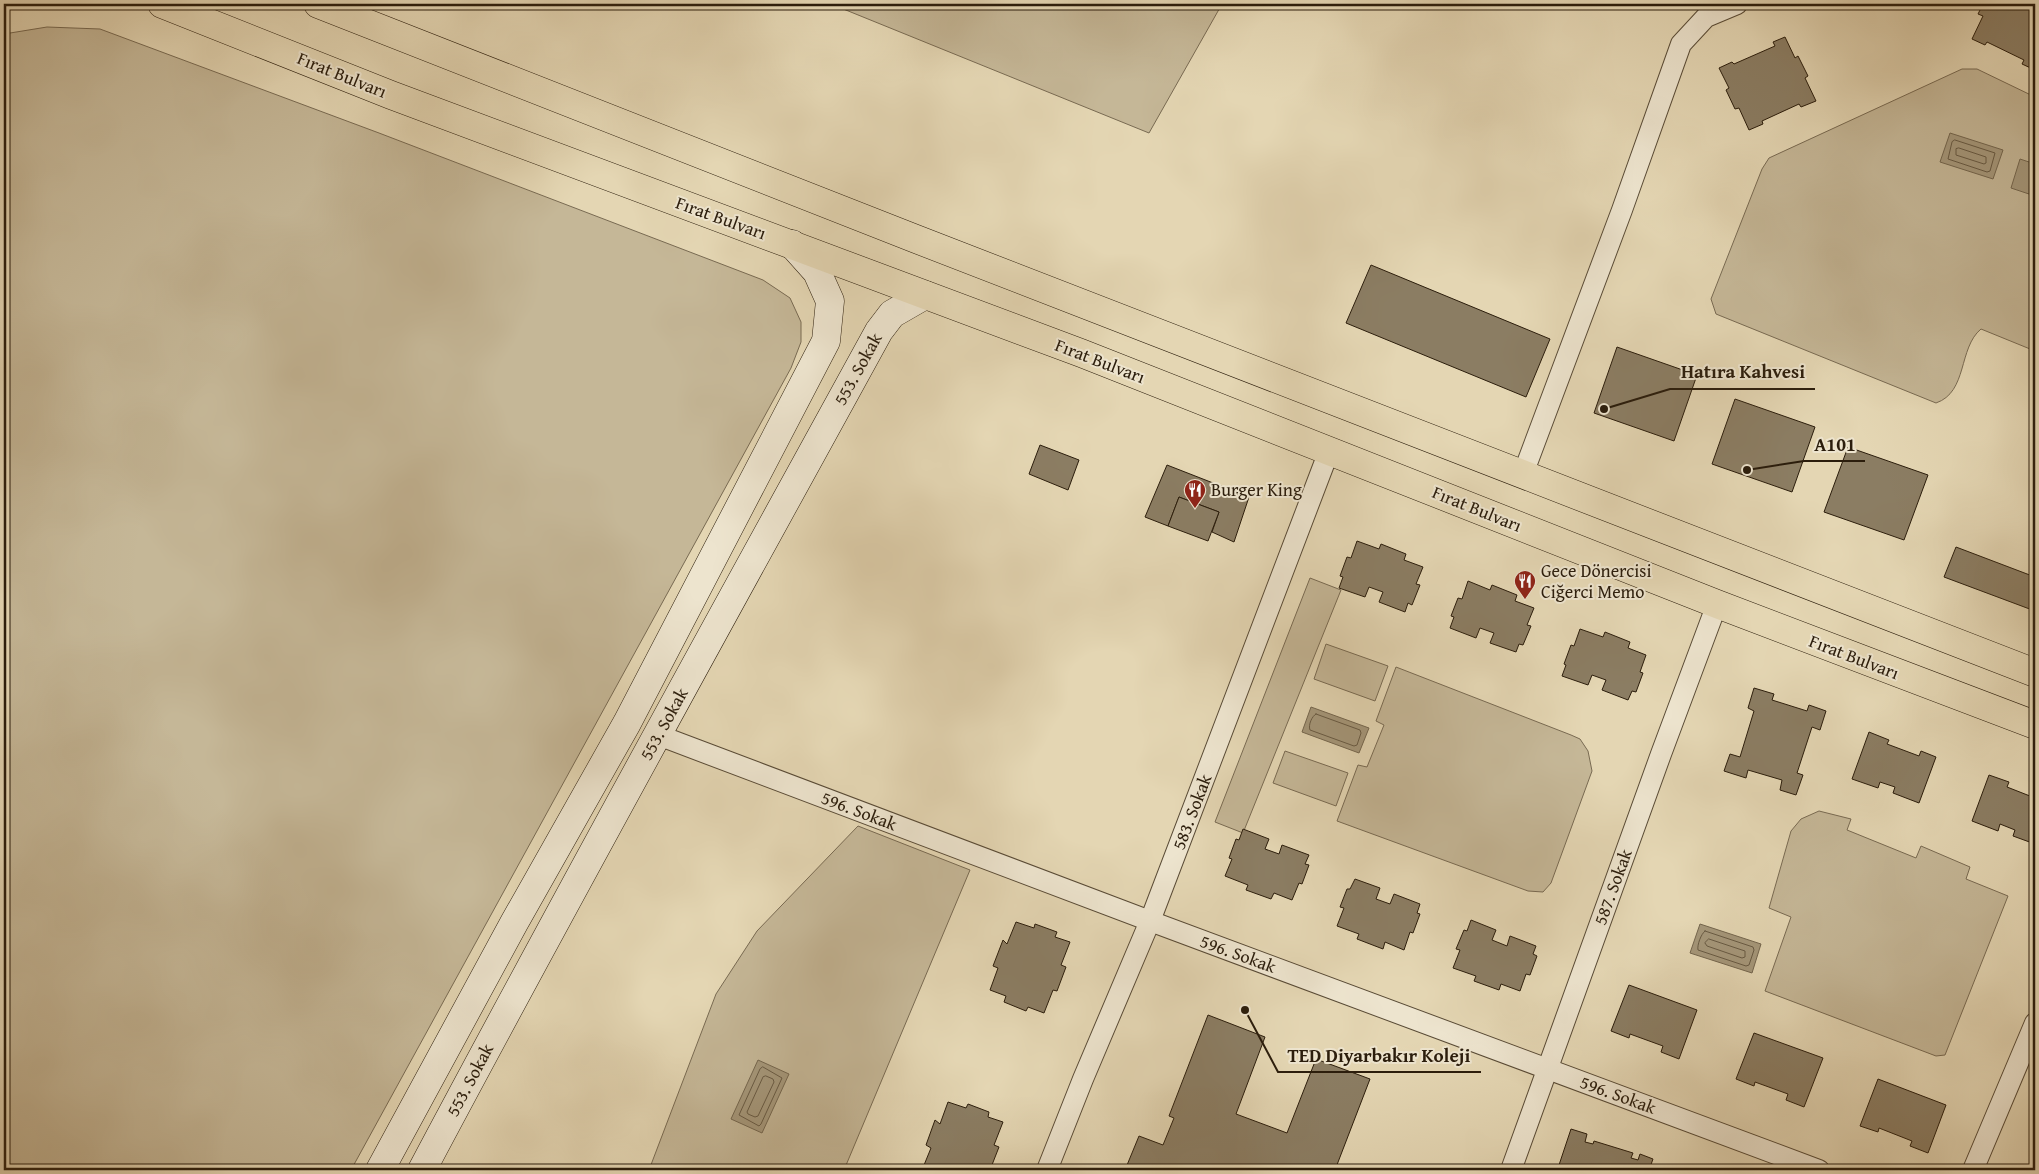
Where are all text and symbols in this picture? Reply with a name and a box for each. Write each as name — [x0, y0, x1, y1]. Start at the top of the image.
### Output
street label: Fırat Bulvarı — [293, 44, 391, 105]
street label: Fırat Bulvarı — [672, 189, 770, 246]
street label: 553. Sokak — [827, 327, 889, 410]
street label: Fırat Bulvarı — [1051, 331, 1149, 390]
callout: Hatıra Kahvesi — [1670, 355, 1815, 389]
text: Hatıra Kahvesi — [1681, 357, 1805, 385]
callout: A101 — [1804, 427, 1865, 461]
text: A101 — [1814, 430, 1856, 458]
place label: Burger King — [1211, 476, 1302, 503]
restaurant icon: Burger King — [1183, 478, 1207, 509]
street label: Fırat Bulvarı — [1428, 478, 1526, 539]
place label: Gece Dönercisi Ciğerci Memo — [1541, 557, 1652, 605]
restaurant icon: Gece Dönercisi Ciğerci Memo — [1513, 569, 1537, 600]
street label: Fırat Bulvarı — [1805, 627, 1903, 686]
street label: 553. Sokak — [633, 682, 695, 765]
street label: 583. Sokak — [1165, 769, 1219, 854]
street label: 596. Sokak — [817, 784, 902, 838]
street label: 587. Sokak — [1586, 844, 1639, 929]
street label: 596. Sokak — [1196, 927, 1281, 980]
street label: 553. Sokak — [439, 1038, 500, 1121]
callout: TED Diyarbakır Koleji — [1278, 1038, 1481, 1072]
text: TED Diyarbakır Koleji — [1288, 1041, 1470, 1069]
street label: 596. Sokak — [1576, 1068, 1661, 1121]

